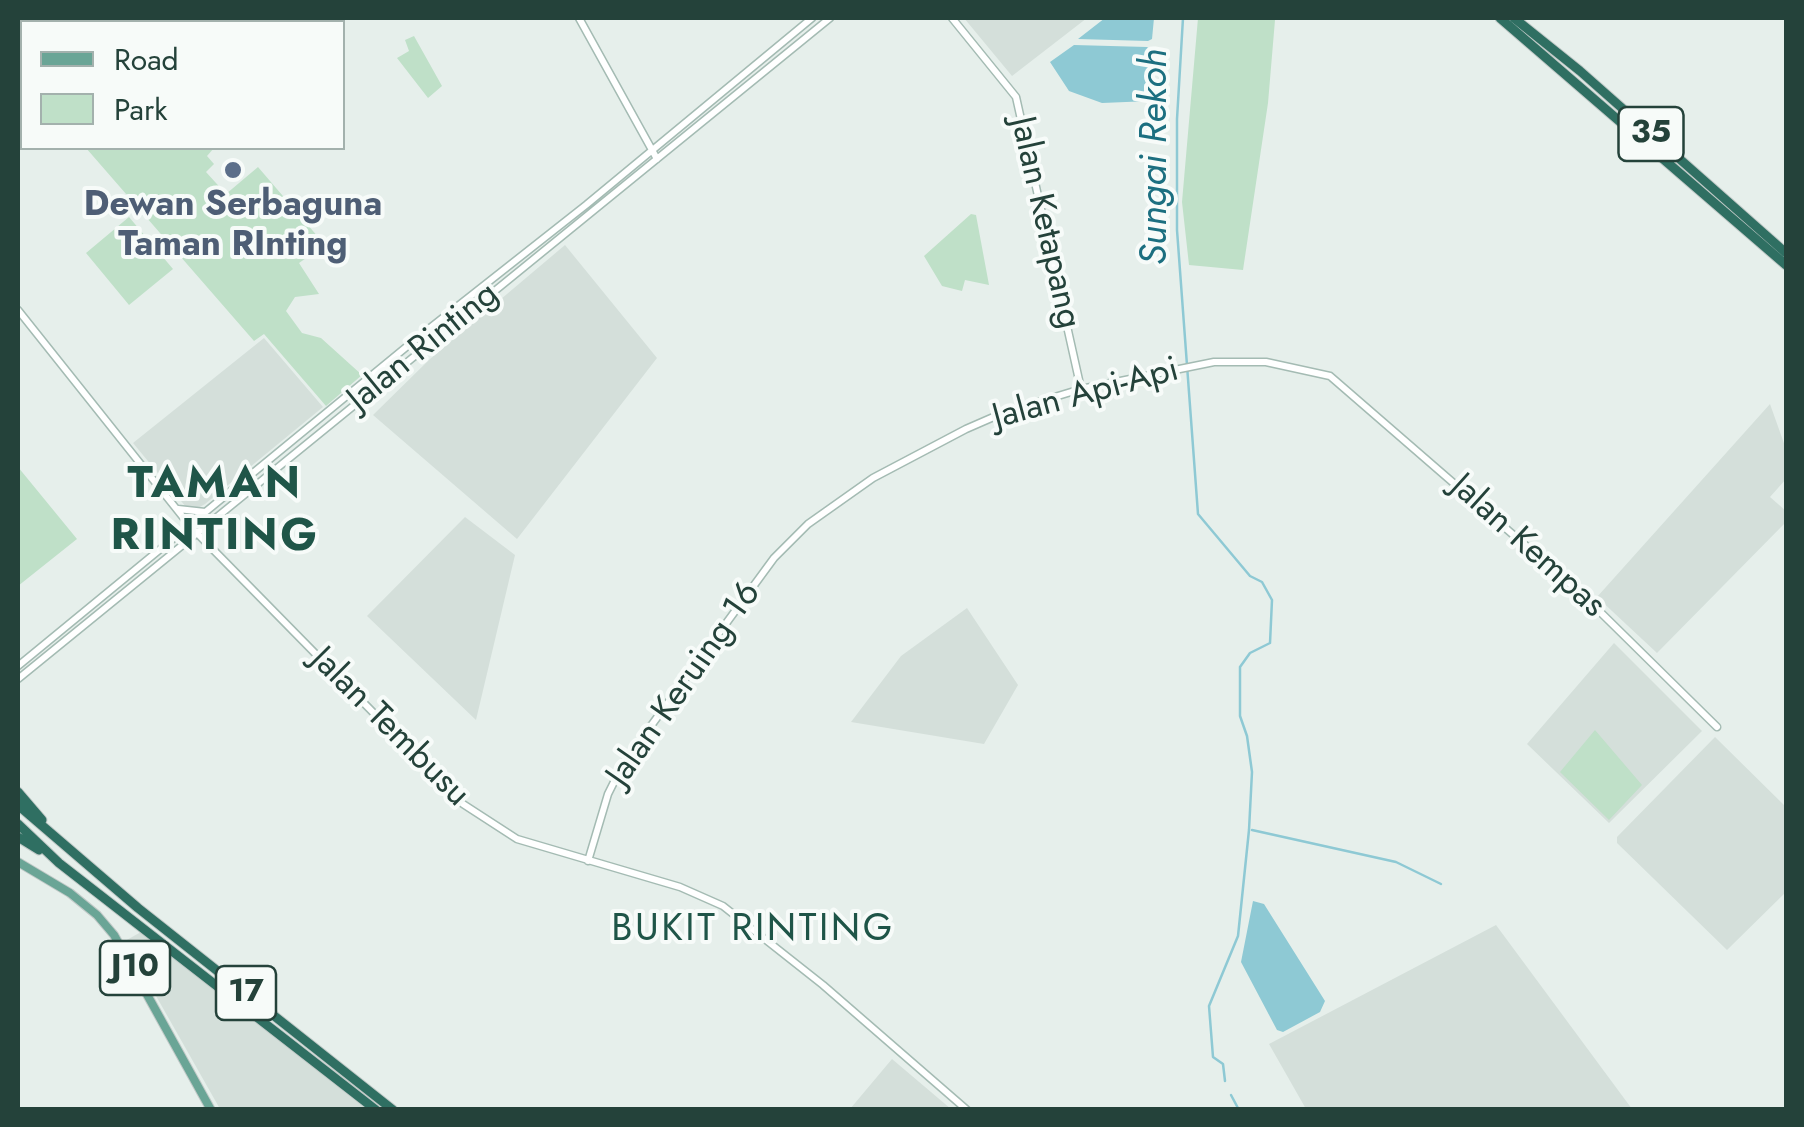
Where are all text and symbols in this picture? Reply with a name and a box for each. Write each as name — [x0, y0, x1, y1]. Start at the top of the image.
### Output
legend — [20, 20, 345, 150]
text: Road — [114, 38, 179, 81]
water label: Sungai Rekoh — [1134, 49, 1180, 265]
text: Park — [114, 88, 167, 131]
road number: 35 — [1618, 107, 1684, 161]
street label: Jalan Ketapang — [999, 113, 1089, 333]
marker: Dewan Serbaguna Taman RInting — [222, 159, 244, 181]
place label: Dewan Serbaguna Taman RInting — [84, 186, 382, 268]
street label: Jalan Rinting — [340, 274, 508, 422]
street label: Jalan Api-Api — [988, 350, 1184, 440]
district label: TAMAN RINTING — [111, 459, 319, 565]
street label: Jalan Kempas — [1441, 467, 1613, 627]
street label: Jalan Keruing 16 — [599, 575, 771, 795]
street label: Jalan Tembusu — [301, 640, 477, 816]
district label: BUKIT RINTING — [611, 908, 895, 954]
road number: J10 — [100, 941, 170, 995]
road number: 17 — [216, 966, 276, 1020]

